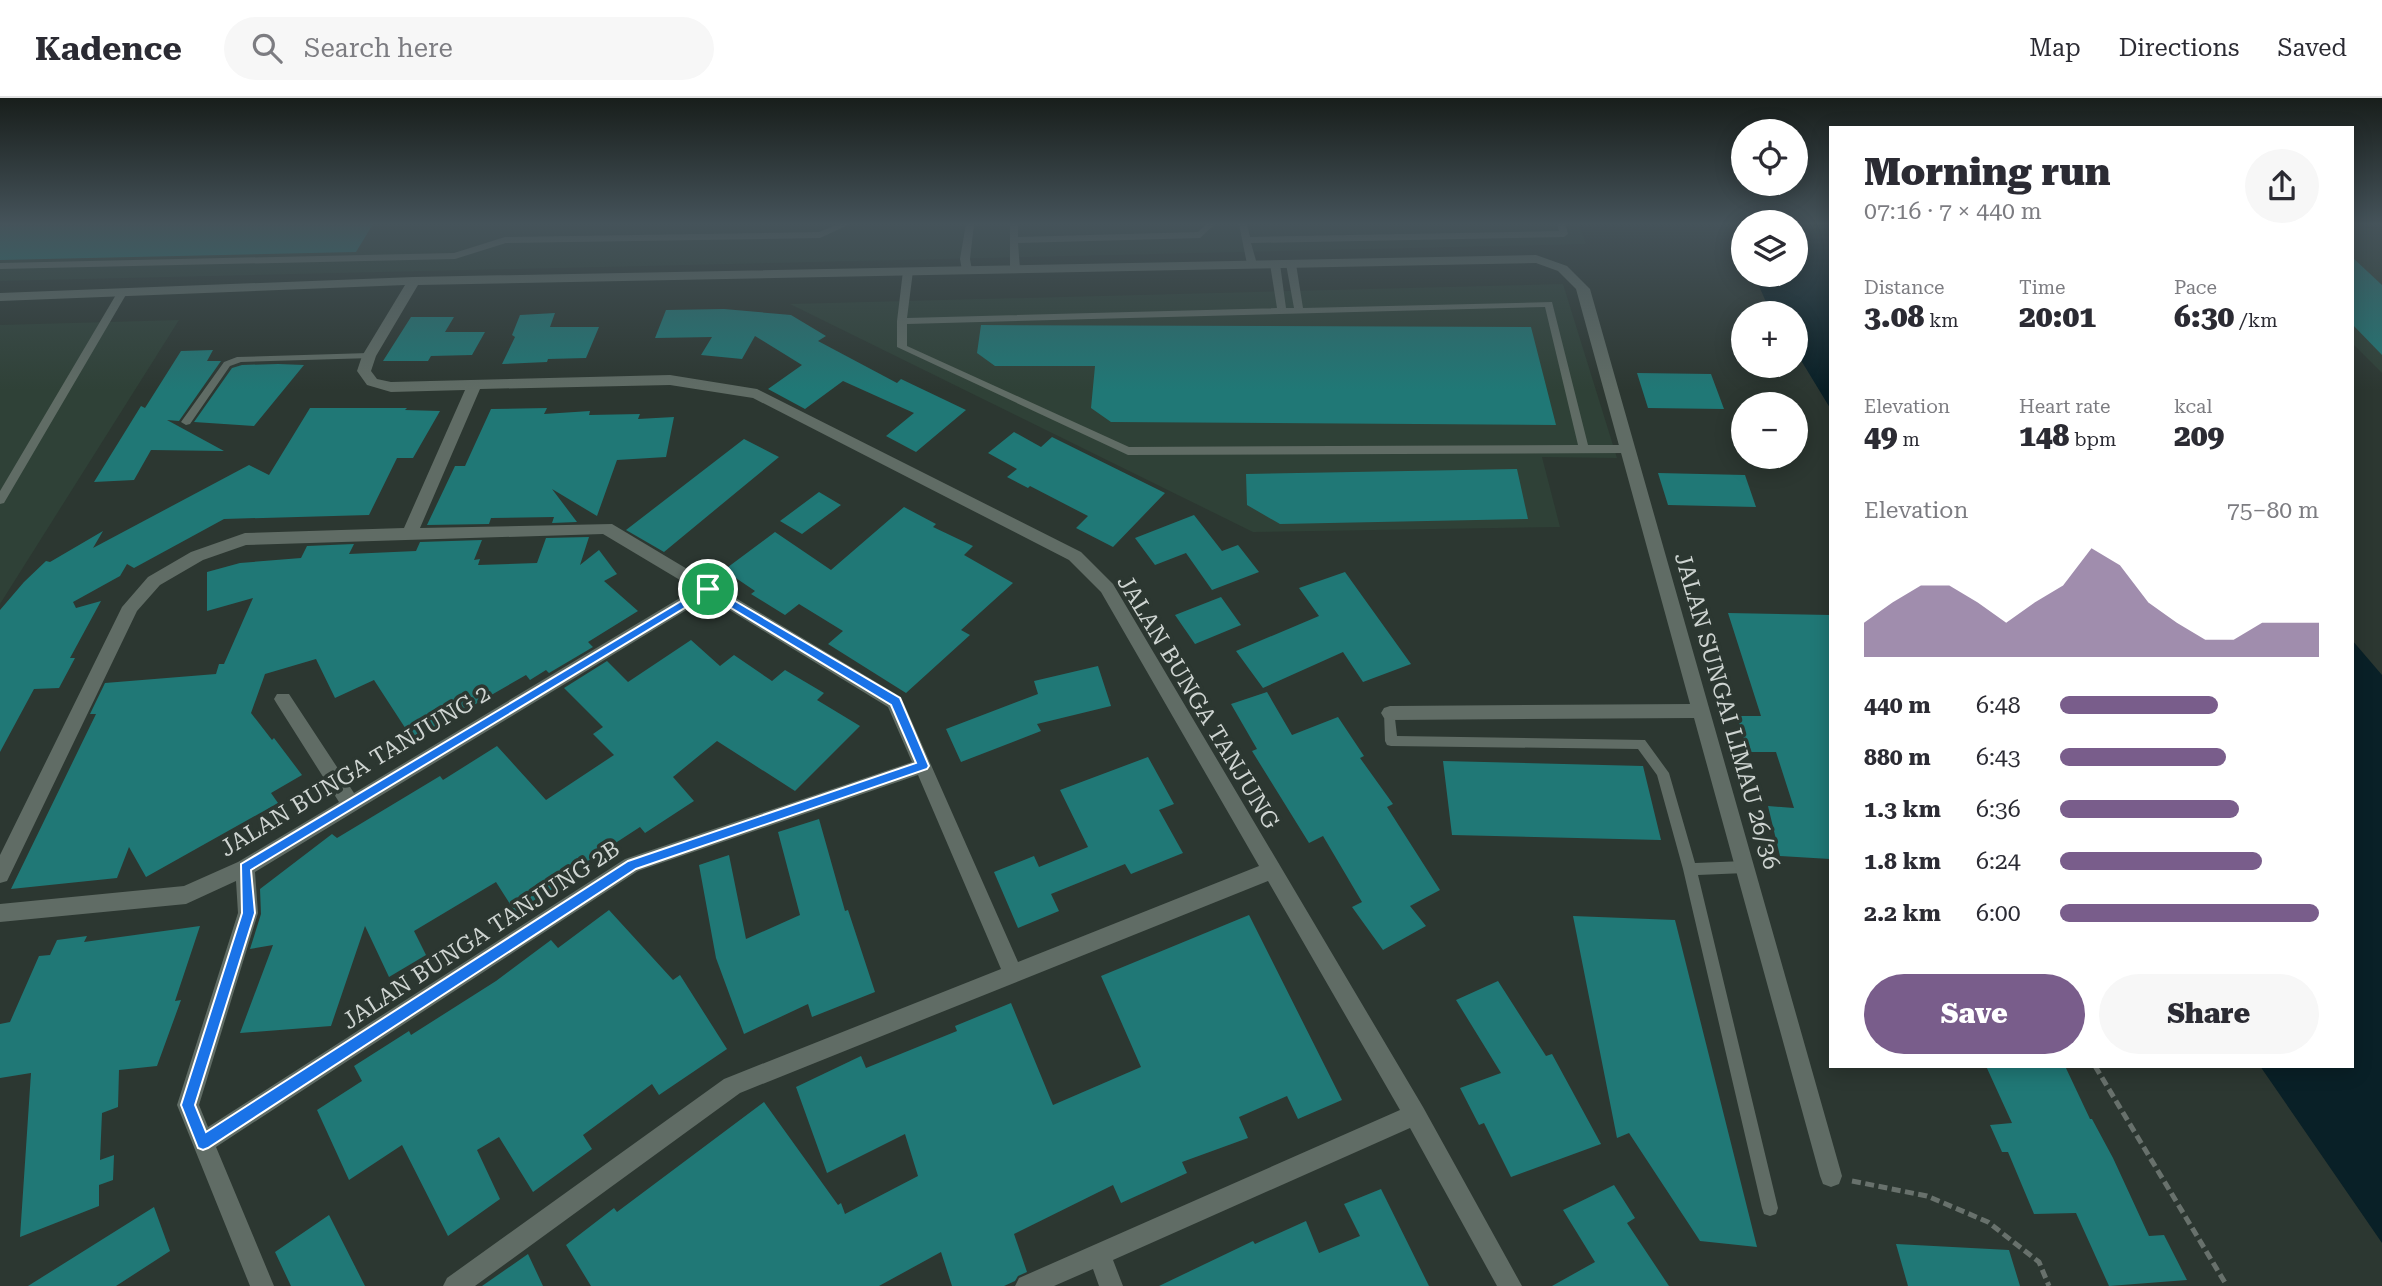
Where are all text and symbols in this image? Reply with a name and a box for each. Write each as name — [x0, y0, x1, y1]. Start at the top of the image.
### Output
search box — [224, 17, 714, 80]
text: Kadence — [35, 29, 182, 68]
icon: search — [248, 29, 286, 67]
text: Search here — [304, 33, 453, 63]
text: Map — [2029, 34, 2081, 62]
text: Directions — [2119, 34, 2239, 62]
text: Saved — [2277, 34, 2347, 62]
map controls — [1731, 119, 1808, 469]
button: locate — [1731, 119, 1808, 196]
button: share — [2245, 149, 2319, 223]
text: Morning run — [1864, 150, 2111, 194]
text: 07:16 · 7 × 440 m — [1864, 198, 2042, 225]
button: layers — [1731, 210, 1808, 287]
text: Distance — [1864, 276, 1944, 299]
text: Time — [2019, 276, 2066, 299]
text: Pace — [2174, 276, 2217, 299]
text: 3.08 — [1864, 299, 1924, 334]
text: 20:01 — [2019, 299, 2096, 334]
text: 6:30 — [2174, 299, 2234, 334]
button: + — [1731, 301, 1808, 378]
text: km — [1924, 309, 1959, 332]
text: /km — [2234, 309, 2278, 332]
button: − — [1731, 392, 1808, 469]
text: Elevation — [1864, 395, 1950, 418]
text: Heart rate — [2019, 395, 2110, 418]
text: kcal — [2174, 395, 2212, 418]
text: 49 — [1864, 418, 1898, 453]
text: 148 — [2019, 418, 2069, 453]
text: 209 — [2174, 418, 2224, 453]
text: m — [1898, 428, 1920, 451]
text: bpm — [2069, 428, 2116, 451]
text: Elevation — [1864, 497, 1968, 524]
text: 75–80 m — [2227, 497, 2319, 524]
street label: JALAN SUNGAI LIMAU 26/36 — [1669, 550, 1785, 873]
pin — [678, 559, 738, 619]
icon: arrive — [689, 570, 727, 608]
street label: JALAN BUNGA TANJUNG — [1111, 570, 1285, 834]
street label: JALAN BUNGA TANJUNG 2 — [215, 680, 495, 862]
text: 440 m — [1864, 692, 1931, 719]
text: 6:48 — [1976, 692, 2021, 719]
text: 880 m — [1864, 744, 1931, 771]
text: 6:43 — [1976, 744, 2021, 771]
text: 1.3 km — [1864, 796, 1941, 823]
text: 6:36 — [1976, 796, 2021, 823]
street label: JALAN BUNGA TANJUNG 2B — [337, 835, 625, 1035]
text: 1.8 km — [1864, 848, 1941, 875]
text: 6:24 — [1976, 848, 2021, 875]
text: 2.2 km — [1864, 900, 1941, 927]
text: 6:00 — [1976, 900, 2021, 927]
button: Save — [1864, 974, 2085, 1054]
button: Share — [2099, 974, 2319, 1054]

